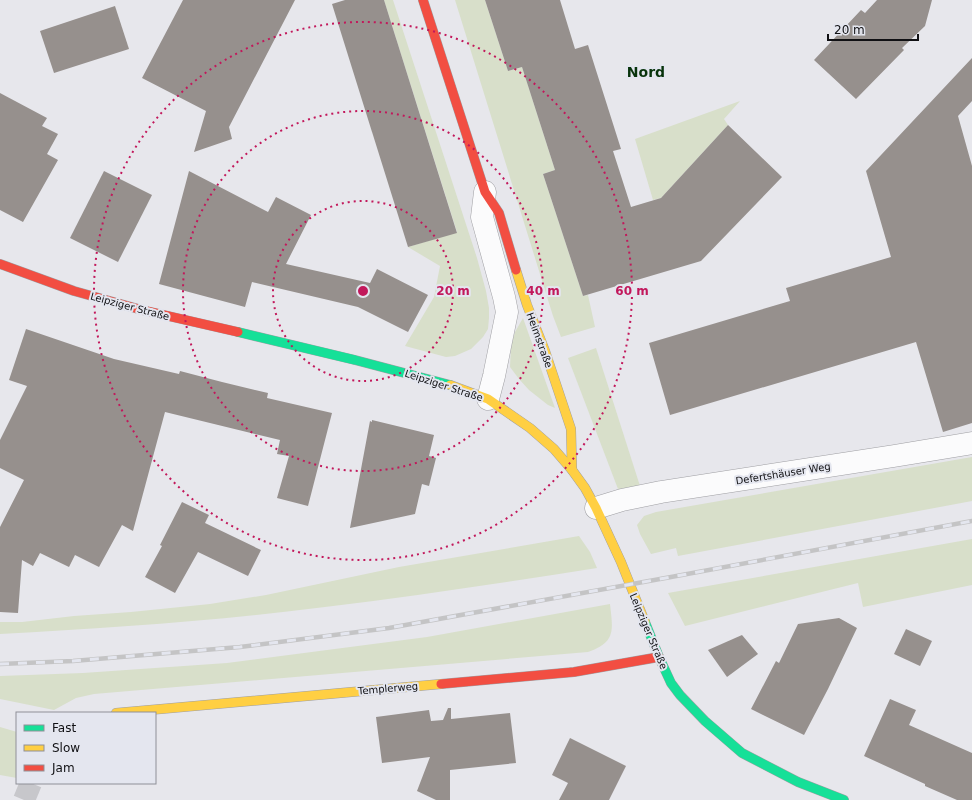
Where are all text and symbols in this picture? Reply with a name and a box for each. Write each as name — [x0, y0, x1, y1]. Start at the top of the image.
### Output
scale bar — [828, 16, 918, 42]
text: 20 m — [834, 23, 865, 37]
district label: Nord — [627, 64, 665, 80]
centre of rings — [356, 284, 370, 298]
text: 20 m — [436, 284, 470, 298]
text: 40 m — [526, 284, 560, 298]
text: 60 m — [615, 284, 649, 298]
street label: Leipziger Straße — [89, 291, 171, 322]
street label: Heimstraße — [524, 311, 555, 369]
street label: Leipziger Straße — [403, 368, 484, 403]
street label: Defertshäuser Weg — [735, 461, 831, 486]
street label: Leipziger Straße — [628, 592, 670, 671]
street label: Templerweg — [356, 680, 419, 697]
legend — [16, 712, 156, 784]
text: Fast — [52, 721, 76, 735]
text: Slow — [52, 741, 80, 755]
text: Jam — [51, 761, 75, 775]

